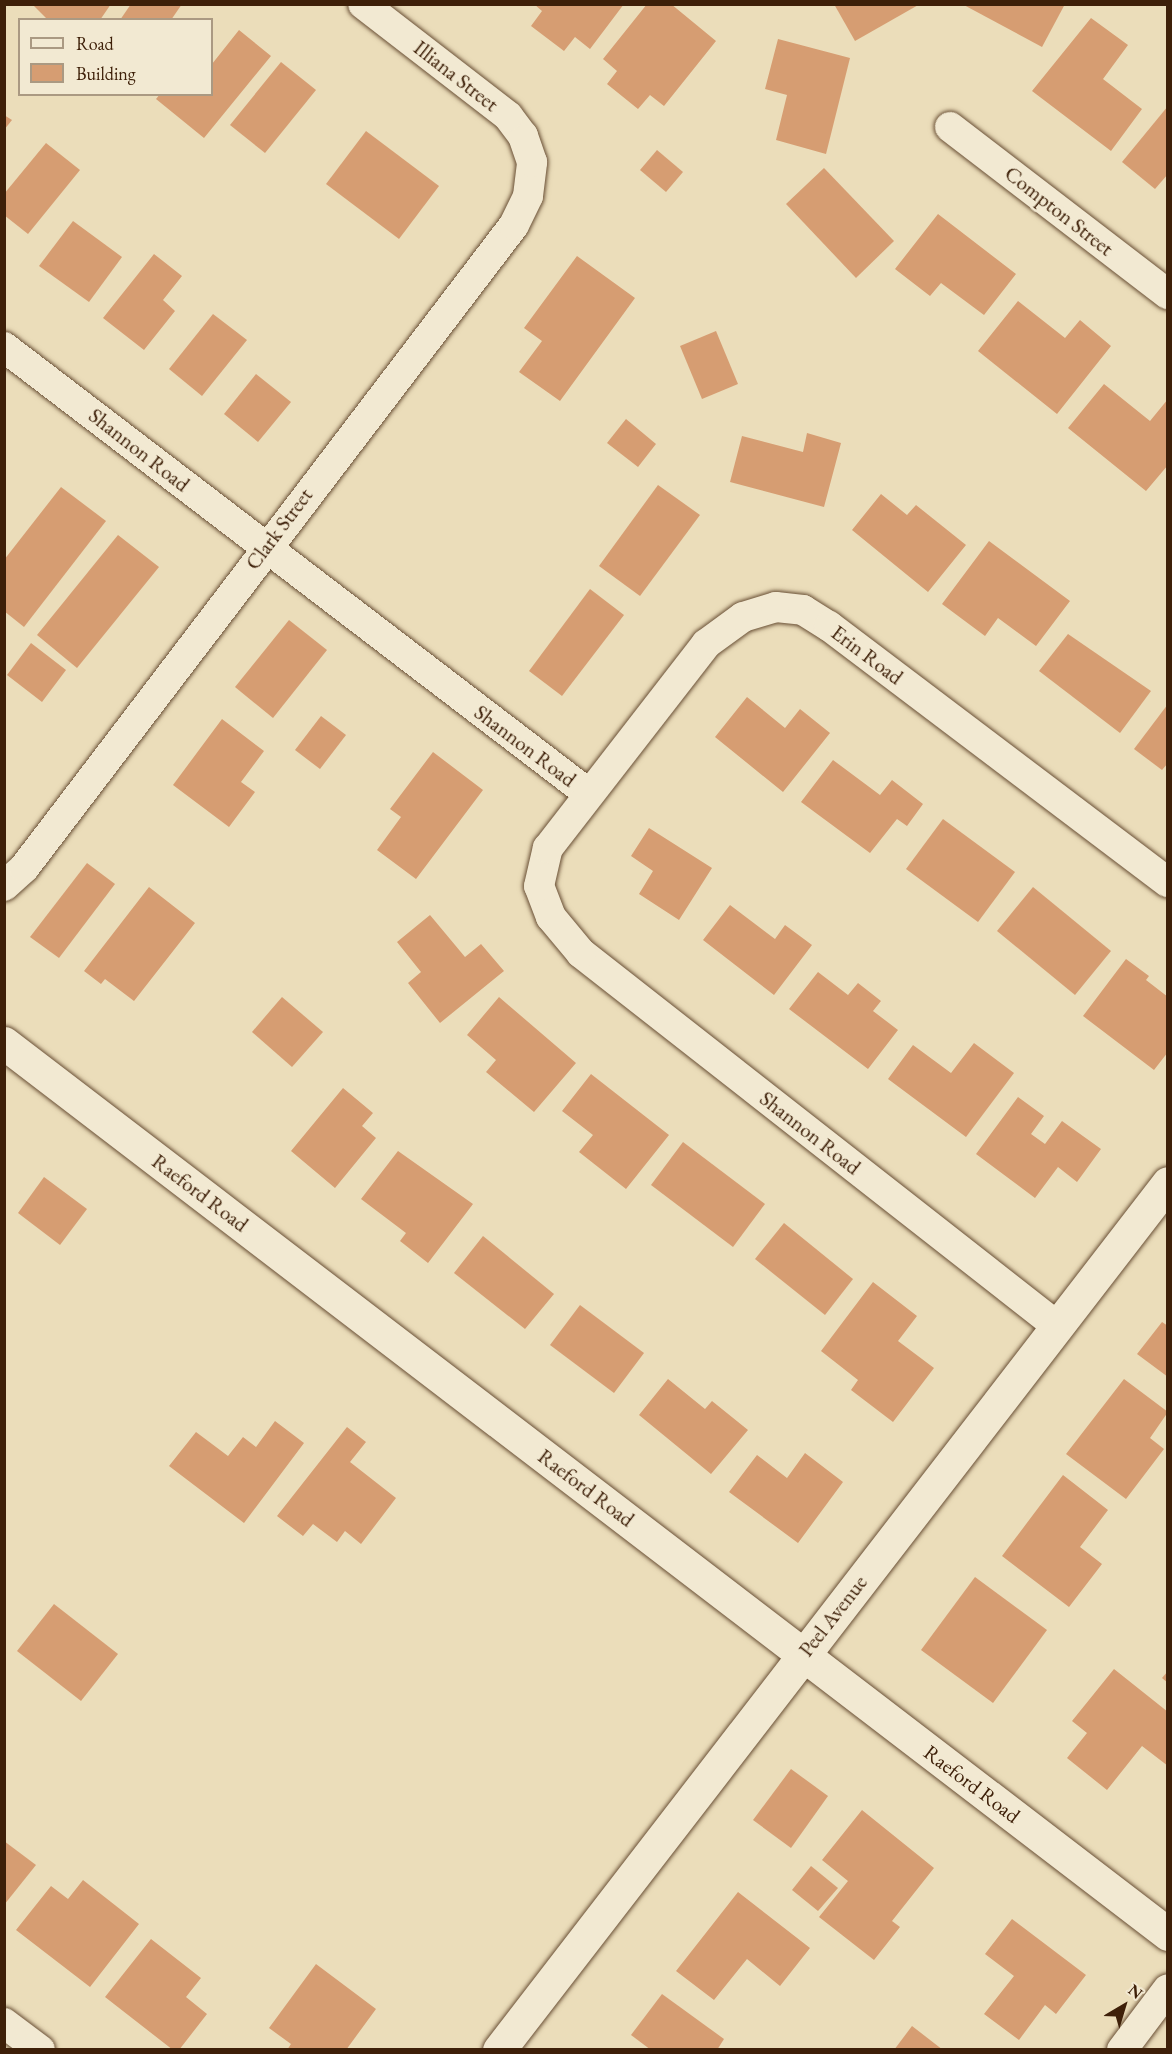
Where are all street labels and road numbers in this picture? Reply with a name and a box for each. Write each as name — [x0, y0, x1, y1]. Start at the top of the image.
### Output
street label: Illiana Street — [409, 35, 503, 117]
street label: Compton Street — [1000, 161, 1118, 261]
street label: Shannon Road — [84, 403, 194, 497]
street label: Clark Street — [240, 483, 318, 575]
street label: Erin Road — [826, 620, 908, 690]
street label: Shannon Road — [469, 700, 581, 792]
street label: Shannon Road — [755, 1086, 865, 1180]
street label: Raeford Road — [147, 1149, 253, 1237]
street label: Raeford Road — [533, 1444, 639, 1532]
street label: Peel Avenue — [793, 1570, 873, 1662]
street label: Raeford Road — [919, 1740, 1025, 1828]

